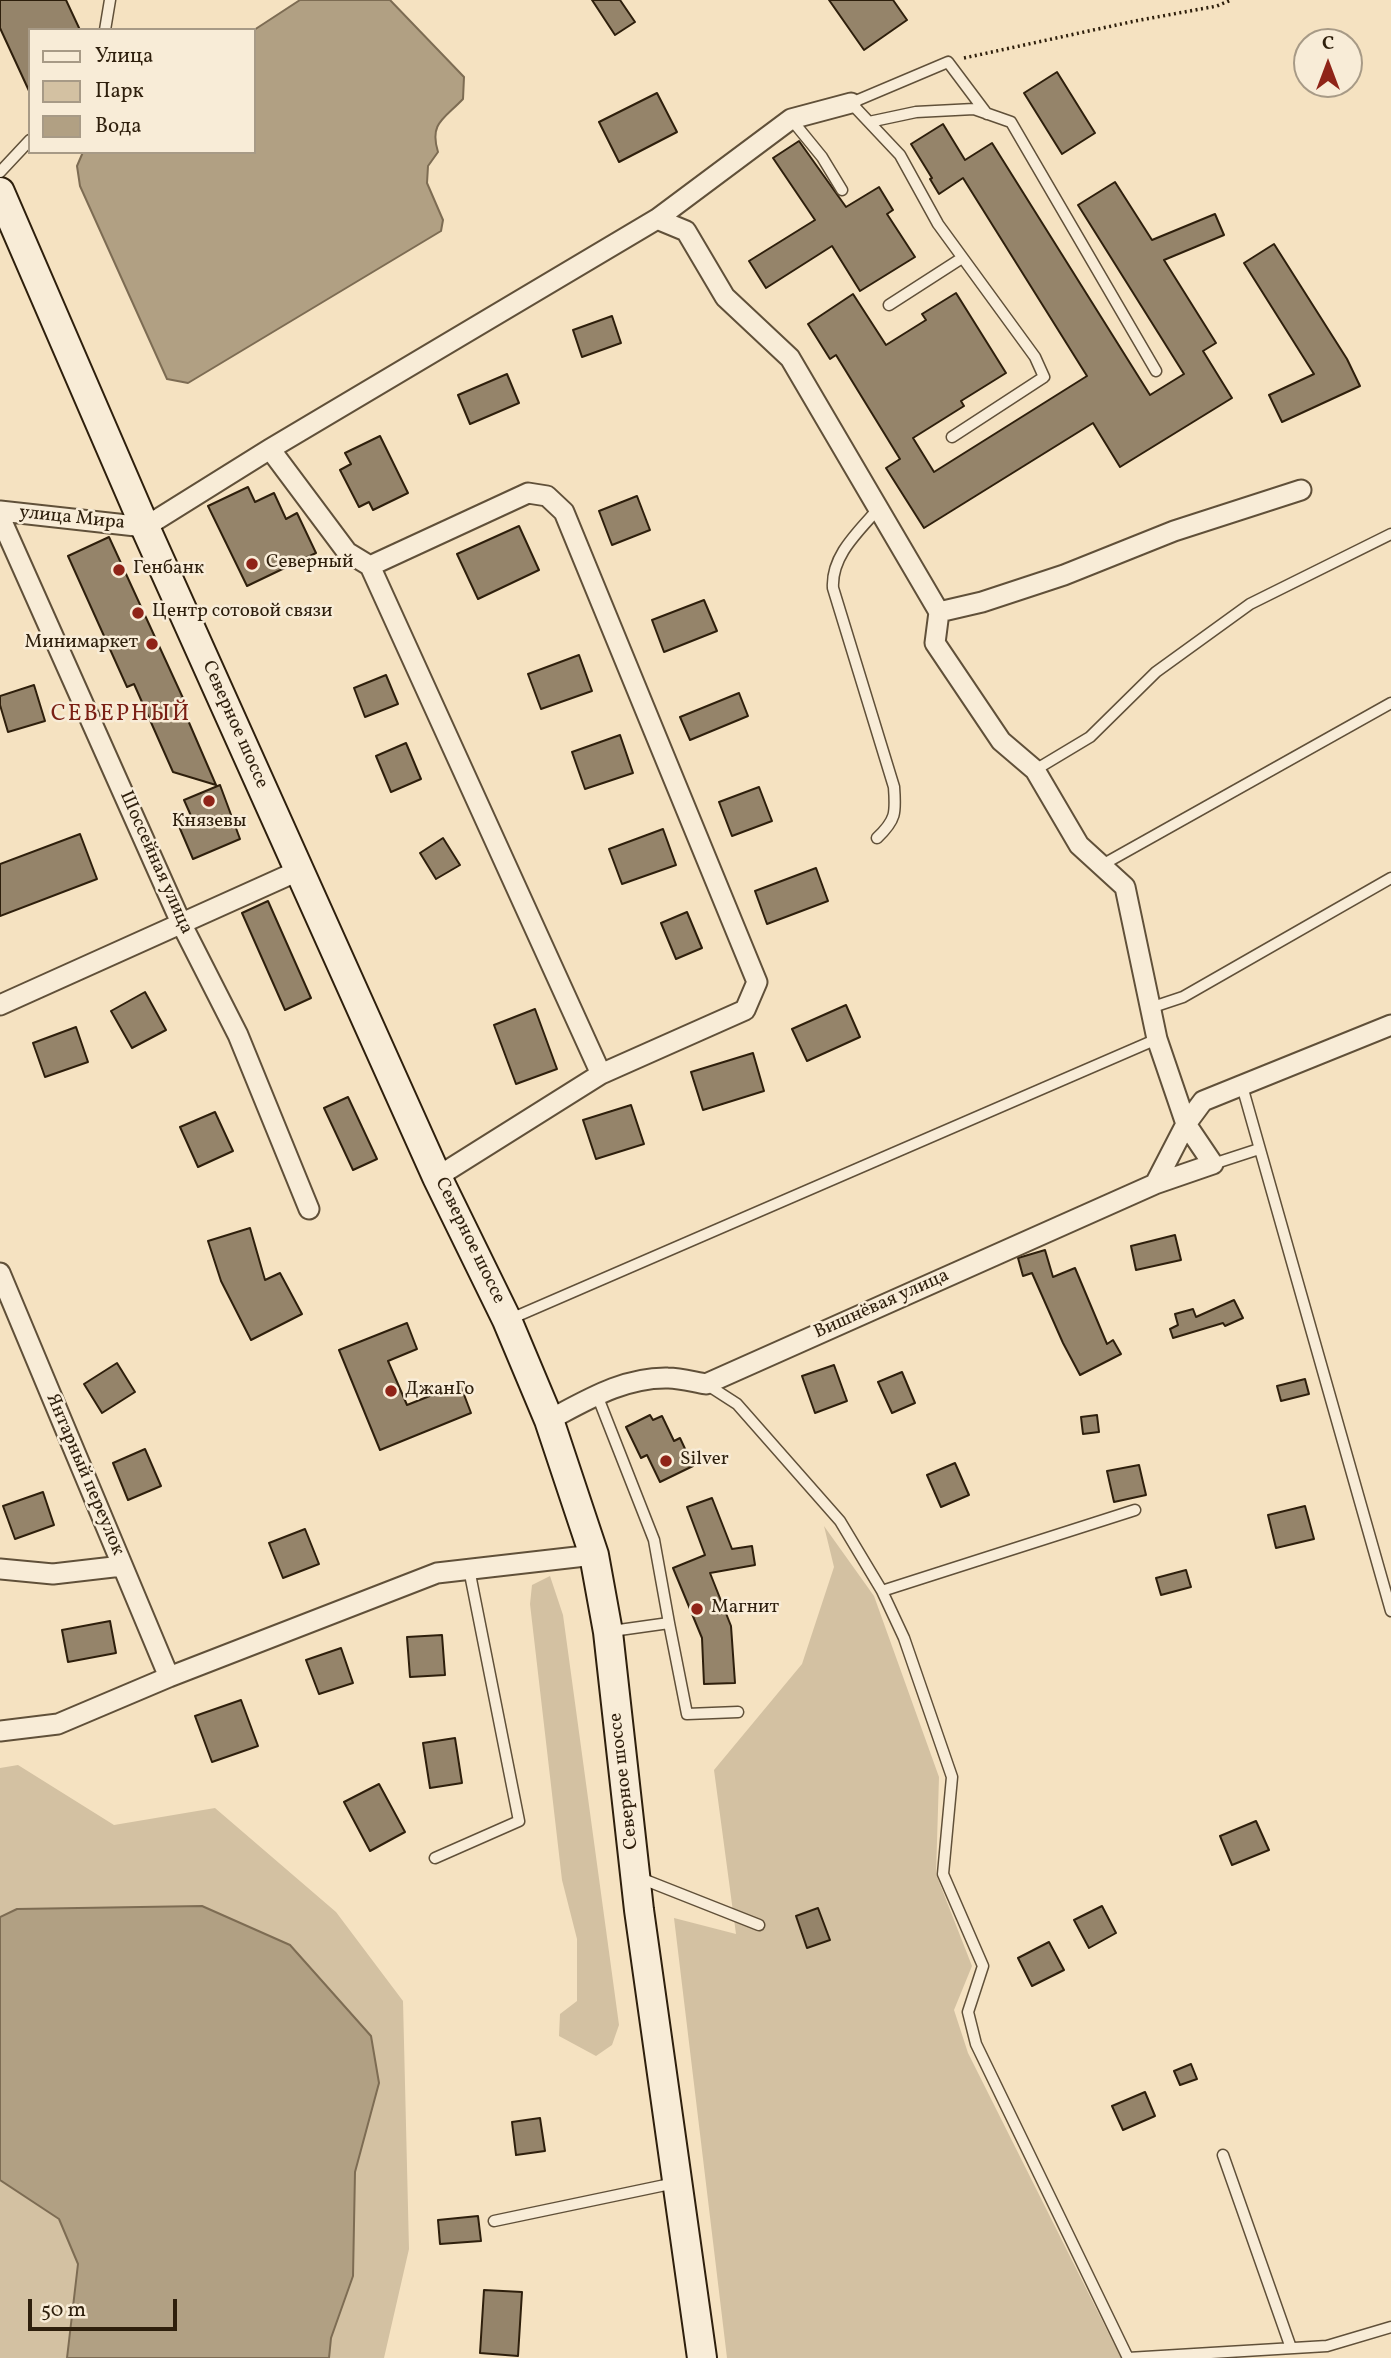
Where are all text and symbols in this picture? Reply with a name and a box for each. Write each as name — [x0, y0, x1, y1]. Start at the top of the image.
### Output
legend — [28, 28, 256, 154]
north arrow — [1293, 28, 1363, 98]
text: С — [1322, 31, 1334, 57]
text: Улица — [95, 42, 153, 71]
text: Парк — [95, 77, 144, 106]
text: Вода — [95, 112, 142, 141]
street label: улица Мира — [18, 502, 126, 536]
place label: Северный — [266, 553, 353, 575]
marker: Северный — [244, 556, 260, 572]
place label: Генбанк — [133, 559, 204, 581]
marker: Генбанк — [111, 562, 127, 578]
place label: Центр сотовой связи — [152, 602, 333, 624]
marker: Центр сотовой связи — [130, 605, 146, 621]
place label: Минимаркет — [25, 633, 138, 655]
marker: Минимаркет — [144, 636, 160, 652]
street label: Северное шоссе — [196, 658, 272, 792]
district label: СЕВЕРНЫЙ — [52, 702, 190, 730]
street label: Шоссейная улица — [113, 788, 197, 938]
marker: Князевы — [201, 793, 217, 809]
place label: Князевы — [172, 812, 246, 834]
street label: Северное шоссе — [429, 1174, 509, 1308]
street label: Вишнёвая улица — [811, 1265, 953, 1345]
place label: ДжанГо — [405, 1380, 474, 1402]
marker: ДжанГо — [383, 1383, 399, 1399]
street label: Янтарный переулок — [40, 1391, 128, 1559]
place label: Silver — [680, 1450, 729, 1472]
marker: Silver — [658, 1453, 674, 1469]
place label: Магнит — [711, 1598, 779, 1620]
marker: Магнит — [689, 1601, 705, 1617]
street label: Северное шоссе — [605, 1711, 645, 1851]
scale bar — [32, 2284, 180, 2328]
text: 50 m — [41, 2296, 86, 2325]

